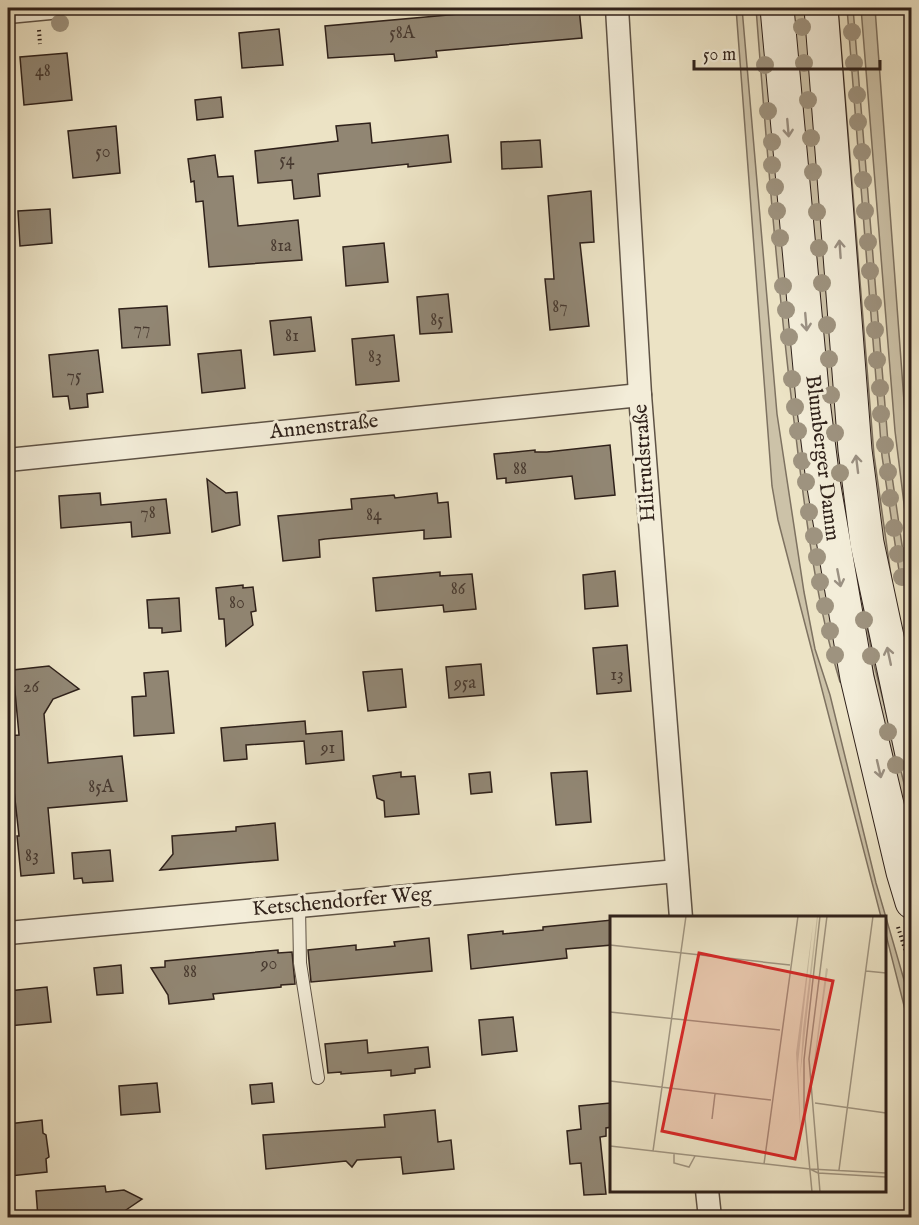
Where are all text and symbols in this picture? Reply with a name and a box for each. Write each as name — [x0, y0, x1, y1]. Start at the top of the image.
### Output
house number: 58A — [389, 22, 416, 45]
scale bar — [694, 33, 880, 71]
text: 50 m — [703, 44, 736, 67]
house number: 48 — [35, 60, 51, 83]
one-way arrow — [783, 118, 794, 138]
house number: 50 — [95, 141, 111, 164]
house number: 54 — [279, 149, 295, 172]
house number: 81a — [270, 235, 292, 258]
one-way arrow — [834, 239, 845, 259]
house number: 87 — [552, 296, 568, 319]
house number: 85 — [430, 309, 444, 332]
one-way arrow — [801, 312, 812, 332]
house number: 77 — [134, 318, 150, 341]
house number: 81 — [285, 325, 299, 348]
house number: 83 — [368, 346, 382, 369]
house number: 75 — [67, 365, 82, 388]
street label: Blumberger Damm — [798, 374, 846, 542]
street label: Hiltrudstraße — [627, 403, 663, 523]
street label: Annenstraße — [267, 408, 380, 446]
one-way arrow — [851, 454, 862, 474]
house number: 88 — [513, 458, 527, 481]
house number: 78 — [140, 502, 156, 525]
house number: 84 — [366, 504, 382, 527]
one-way arrow — [834, 568, 845, 587]
house number: 86 — [451, 578, 466, 601]
house number: 80 — [229, 592, 245, 615]
one-way arrow — [883, 647, 894, 666]
house number: 13 — [610, 664, 624, 687]
house number: 95a — [453, 672, 476, 695]
house number: 26 — [23, 676, 39, 699]
house number: 91 — [320, 737, 335, 760]
one-way arrow — [873, 759, 885, 778]
house number: 85A — [88, 776, 115, 799]
house number: 83 — [25, 845, 39, 868]
street label: Ketschendorfer Weg — [251, 881, 433, 923]
inset map — [610, 916, 886, 1192]
house number: 90 — [260, 953, 277, 976]
house number: 88 — [183, 961, 197, 984]

